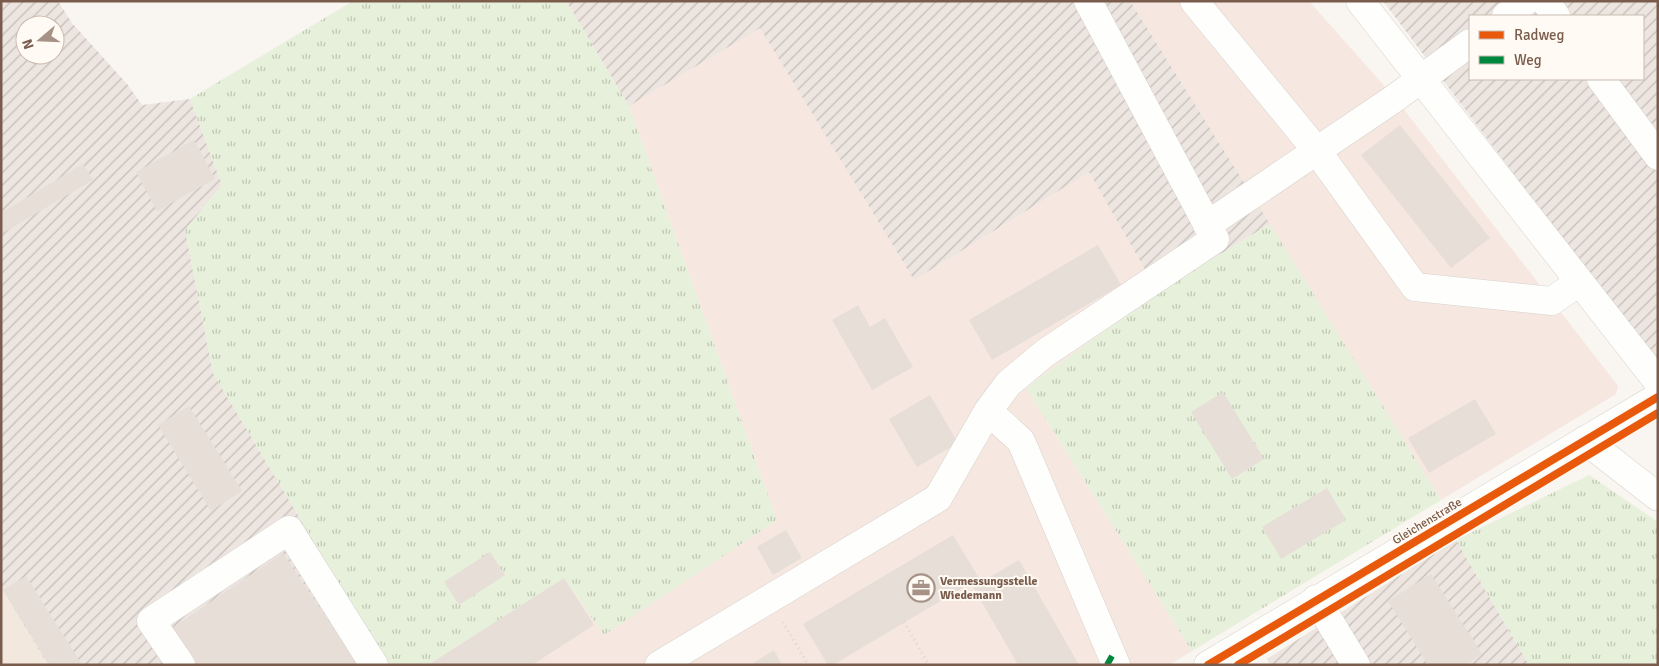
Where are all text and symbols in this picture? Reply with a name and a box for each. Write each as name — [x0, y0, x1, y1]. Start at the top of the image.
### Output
north arrow — [15, 15, 65, 65]
legend — [1469, 15, 1644, 80]
text: Radweg — [1514, 26, 1565, 44]
text: N — [19, 37, 38, 51]
text: Weg — [1514, 51, 1542, 69]
street label: Gleichenstraße — [1390, 495, 1465, 548]
office icon: Vermessungsstelle Wiedemann — [906, 573, 936, 603]
place label: Vermessungsstelle Wiedemann — [940, 574, 1038, 603]

